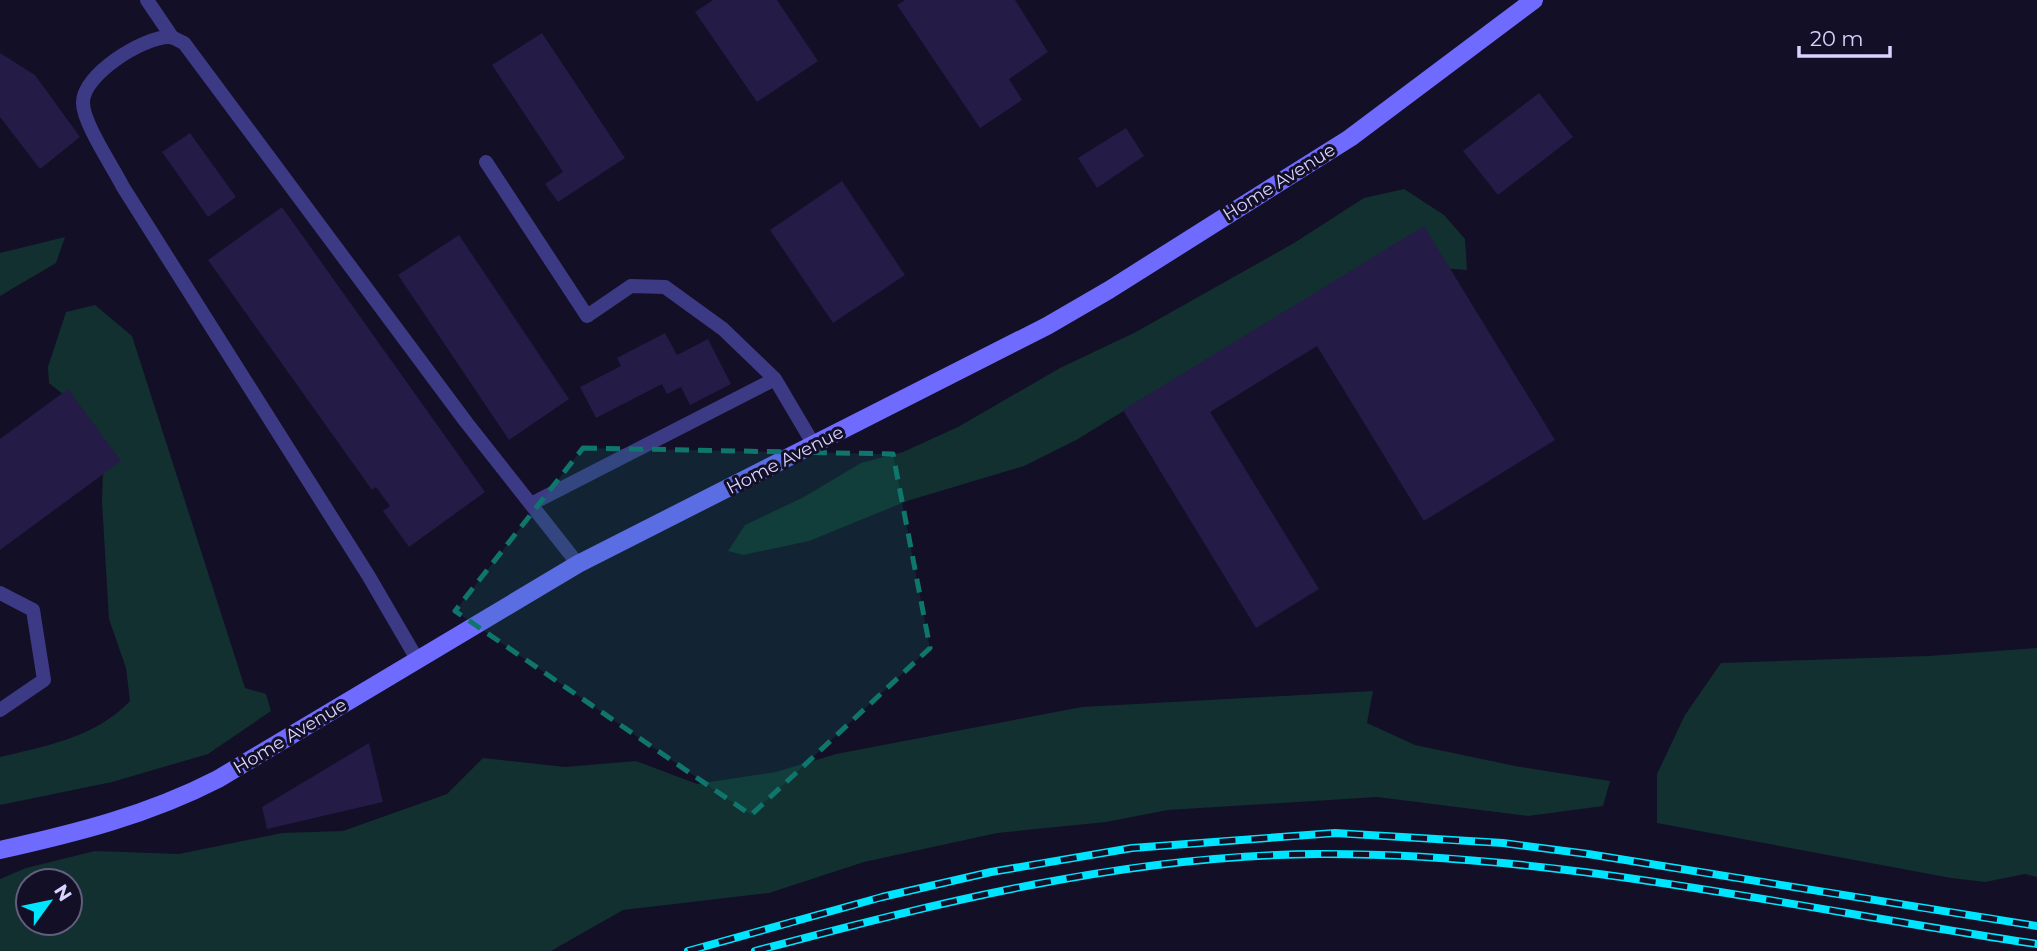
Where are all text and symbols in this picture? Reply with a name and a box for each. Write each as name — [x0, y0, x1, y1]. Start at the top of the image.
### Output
scale bar — [1799, 14, 1890, 58]
text: 20 m — [1810, 26, 1864, 51]
street label: Home Avenue — [1219, 139, 1339, 225]
street label: Home Avenue — [723, 421, 847, 499]
street label: Home Avenue — [229, 693, 351, 779]
north arrow — [14, 867, 84, 937]
text: N — [49, 880, 77, 906]

